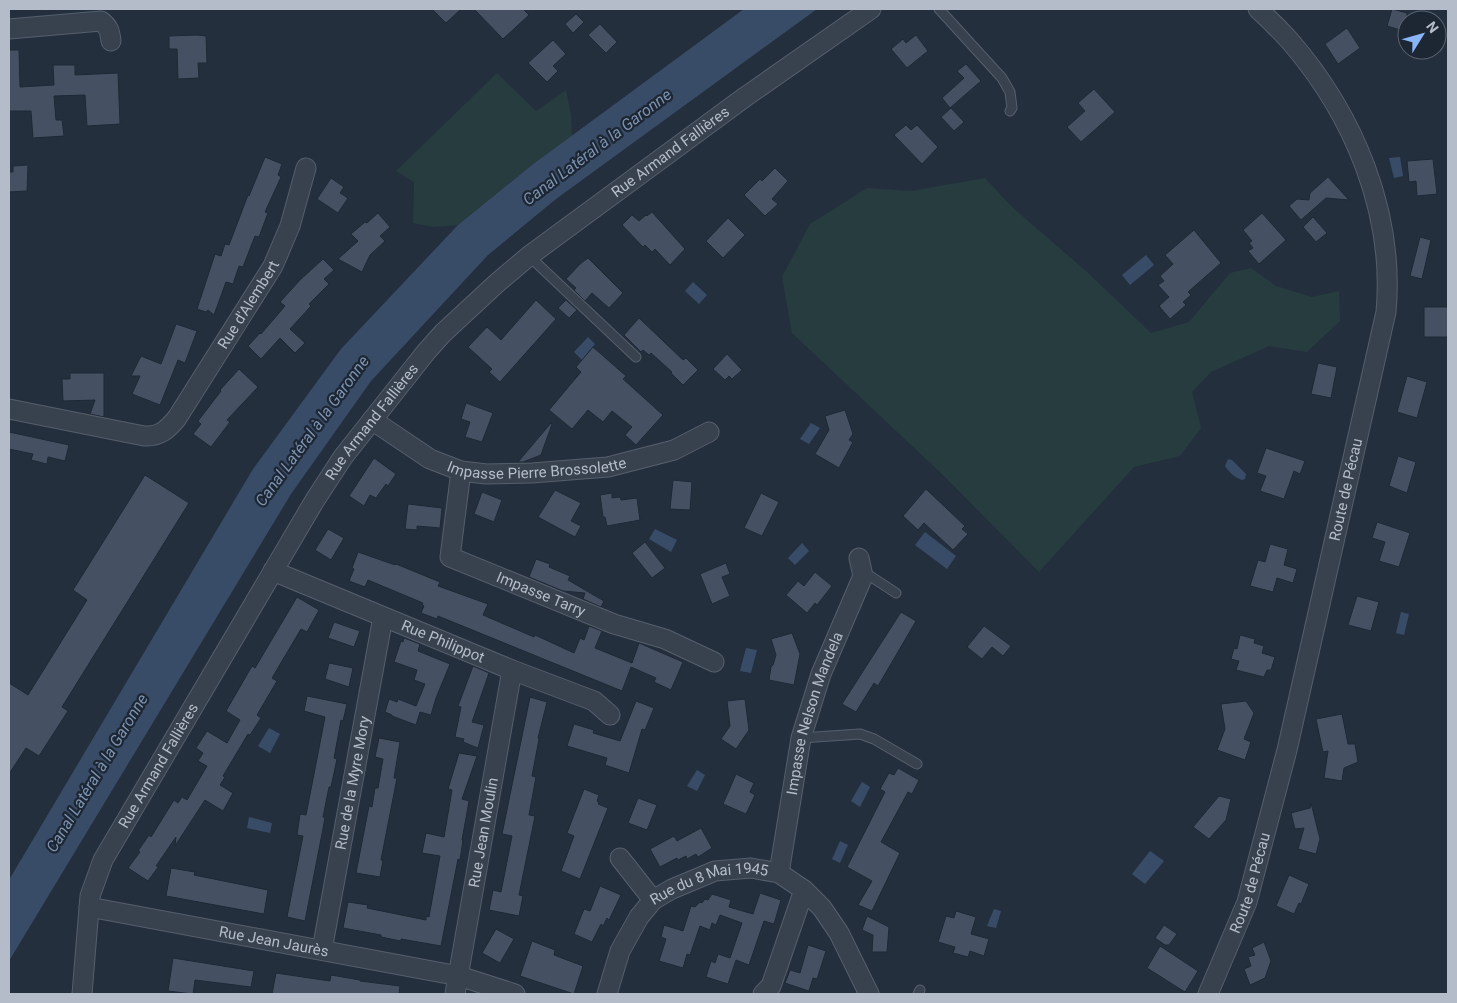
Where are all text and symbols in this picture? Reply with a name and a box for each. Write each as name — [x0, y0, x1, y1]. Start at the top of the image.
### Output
north arrow — [1397, 10, 1447, 60]
text: N — [1423, 18, 1442, 36]
water label: Canal Latéral à la Garonne — [519, 85, 675, 209]
street label: Rue Armand Fallières — [608, 103, 733, 201]
street label: Rue d'Alembert — [214, 258, 283, 352]
water label: Canal Latéral à la Garonne — [251, 352, 373, 510]
street label: Rue Armand Fallières — [321, 360, 422, 483]
street label: Route de Pécau — [1326, 437, 1366, 543]
street label: Impasse Pierre Brossolette — [444, 454, 628, 483]
street label: Impasse Tarry — [494, 568, 588, 620]
street label: Rue Philippot — [399, 616, 487, 667]
street label: Impasse Nelson Mandela — [783, 629, 847, 796]
water label: Canal Latéral à la Garonne — [42, 690, 152, 856]
street label: Rue Armand Fallières — [115, 700, 202, 831]
street label: Rue de la Myre Mory — [332, 714, 374, 851]
street label: Rue Jean Moulin — [465, 776, 502, 889]
street label: Route de Pécau — [1226, 831, 1274, 936]
street label: Rue du 8 Mai 1945 — [647, 859, 770, 909]
street label: Rue Jean Jaurès — [218, 922, 330, 960]

